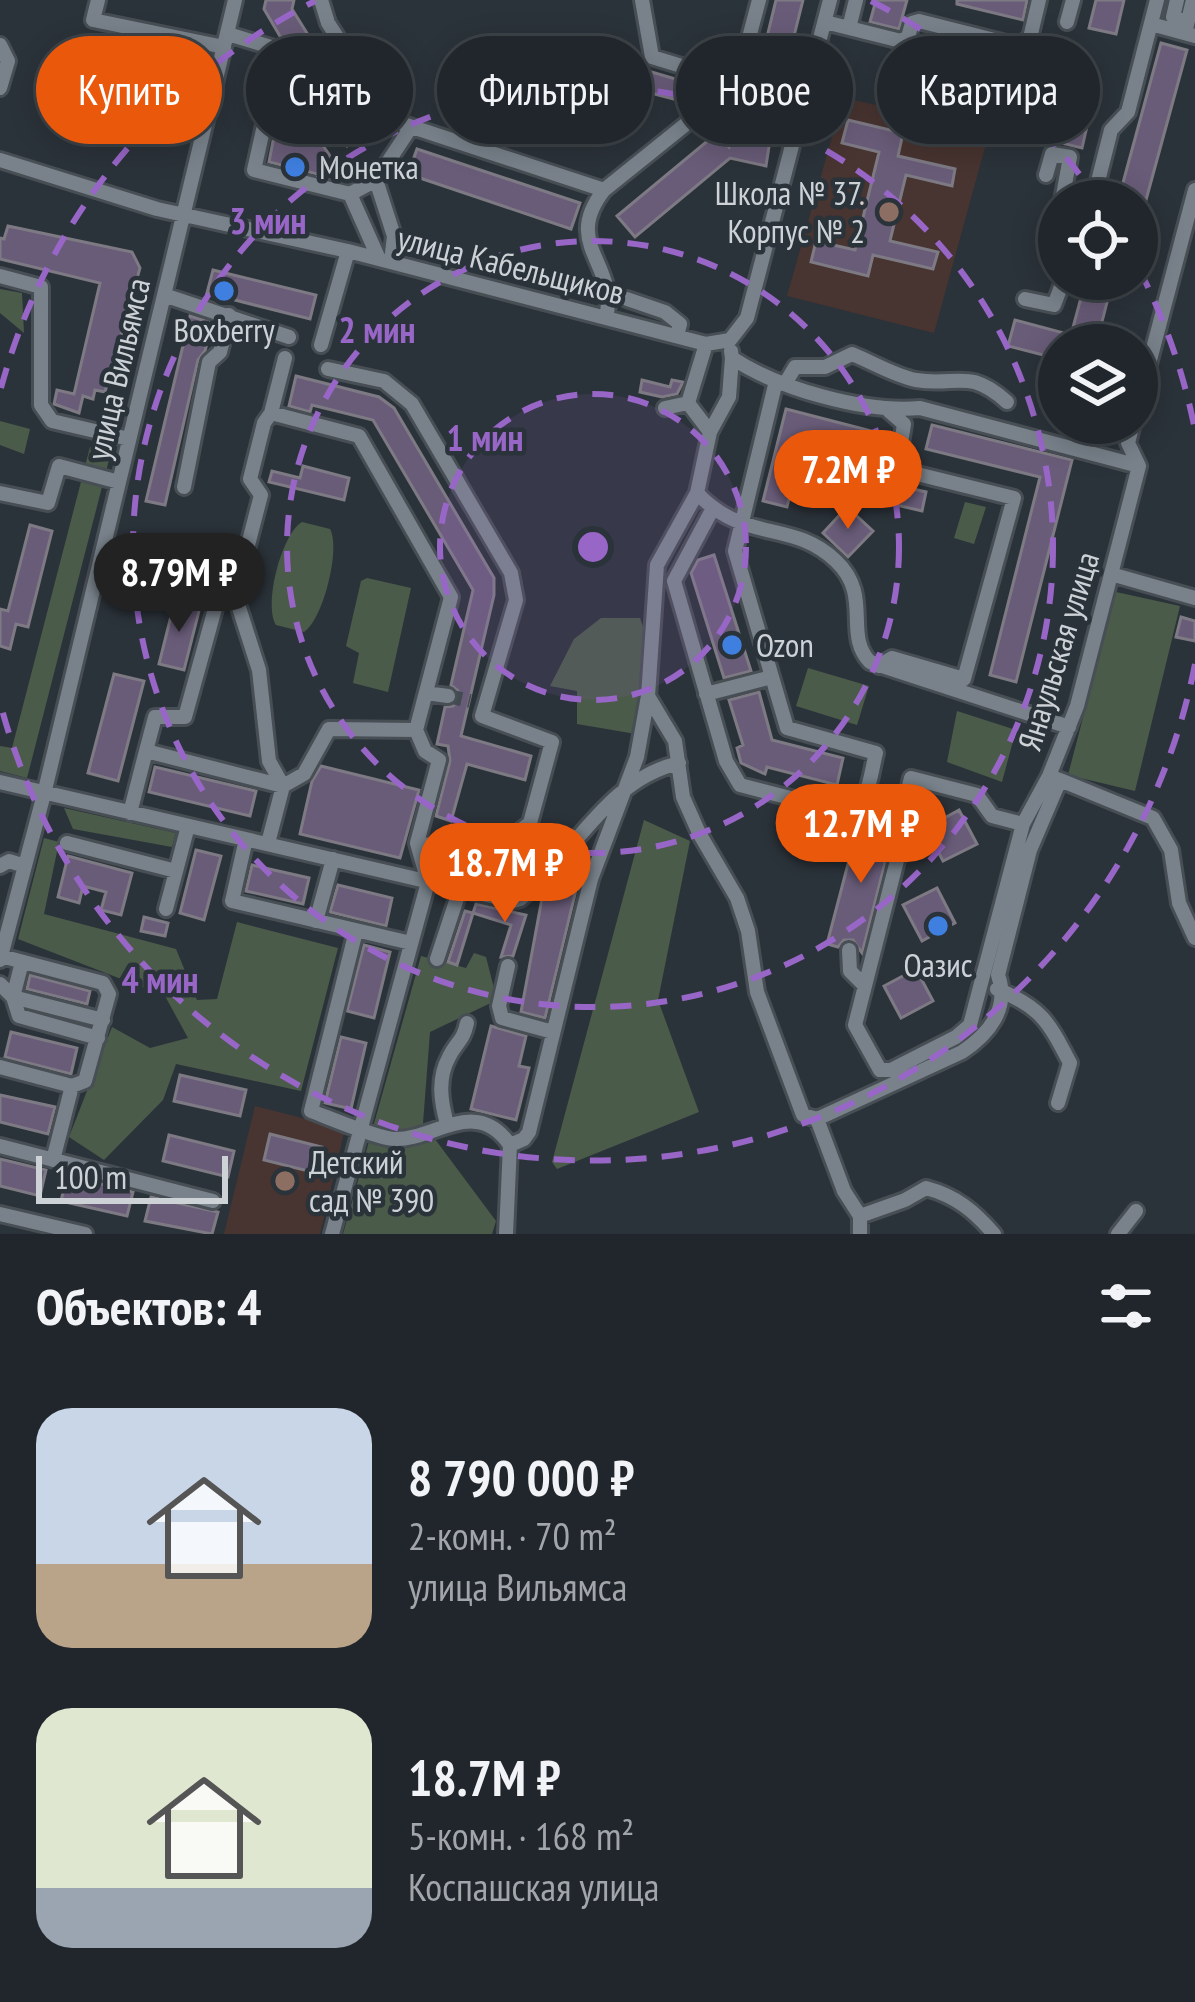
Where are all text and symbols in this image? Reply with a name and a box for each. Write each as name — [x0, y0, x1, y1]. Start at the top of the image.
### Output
chip: Купить — [36, 36, 222, 144]
chip: Снять — [246, 36, 413, 144]
chip: Фильтры — [437, 36, 652, 144]
chip: Новое — [676, 36, 853, 144]
chip: Квартира — [877, 36, 1100, 144]
place label: Монетка — [319, 145, 419, 188]
marker: Монетка — [282, 154, 308, 180]
place label: Школа № 37. Корпус № 2 — [715, 171, 865, 252]
map controls — [1038, 180, 1158, 444]
button: locate — [1038, 180, 1158, 300]
text: 3 мин — [230, 197, 306, 244]
marker: Школа № 37. Корпус № 2 — [876, 199, 902, 225]
street label: улица Кабельщиков — [393, 216, 629, 313]
street label: улица Вильямса — [76, 274, 159, 464]
marker: Boxberry — [211, 278, 237, 304]
text: 2 мин — [339, 306, 415, 353]
place label: Boxberry — [173, 308, 275, 351]
button: layers — [1038, 324, 1158, 444]
text: 1 мин — [447, 414, 523, 461]
pin: 7.2M ₽ — [750, 430, 946, 532]
text: 7.2M ₽ — [801, 443, 895, 494]
centre of rings — [572, 526, 614, 568]
pin: 8.79M ₽ — [68, 533, 290, 635]
text: 8.79M ₽ — [121, 546, 237, 597]
street label: Янаульская улица — [1007, 546, 1108, 755]
place label: Ozon — [756, 623, 814, 666]
marker: Ozon — [719, 632, 745, 658]
pin: 12.7M ₽ — [750, 784, 972, 886]
text: 12.7M ₽ — [803, 797, 919, 848]
pin: 18.7M ₽ — [394, 823, 616, 925]
text: 18.7M ₽ — [447, 836, 563, 887]
marker: Оазис — [925, 913, 951, 939]
place label: Оазис — [903, 943, 973, 986]
text: 4 мин — [122, 956, 198, 1003]
place label: Детский сад № 390 — [309, 1140, 434, 1221]
scale bar — [36, 1150, 228, 1203]
text: 100 m — [54, 1155, 127, 1198]
marker: Детский сад № 390 — [272, 1168, 298, 1194]
text: Объектов: 4 — [36, 1273, 261, 1339]
icon: filters — [1093, 1273, 1159, 1339]
text: 8 790 000 ₽ — [408, 1444, 634, 1510]
icon: home — [132, 1456, 276, 1600]
text: 2-комн. · 70 m² — [408, 1510, 617, 1561]
text: улица Вильямса — [408, 1561, 627, 1612]
text: 18.7M ₽ — [408, 1744, 561, 1810]
icon: home — [132, 1756, 276, 1900]
text: 5-комн. · 168 m² — [408, 1810, 634, 1861]
text: Коспашская улица — [408, 1861, 659, 1912]

